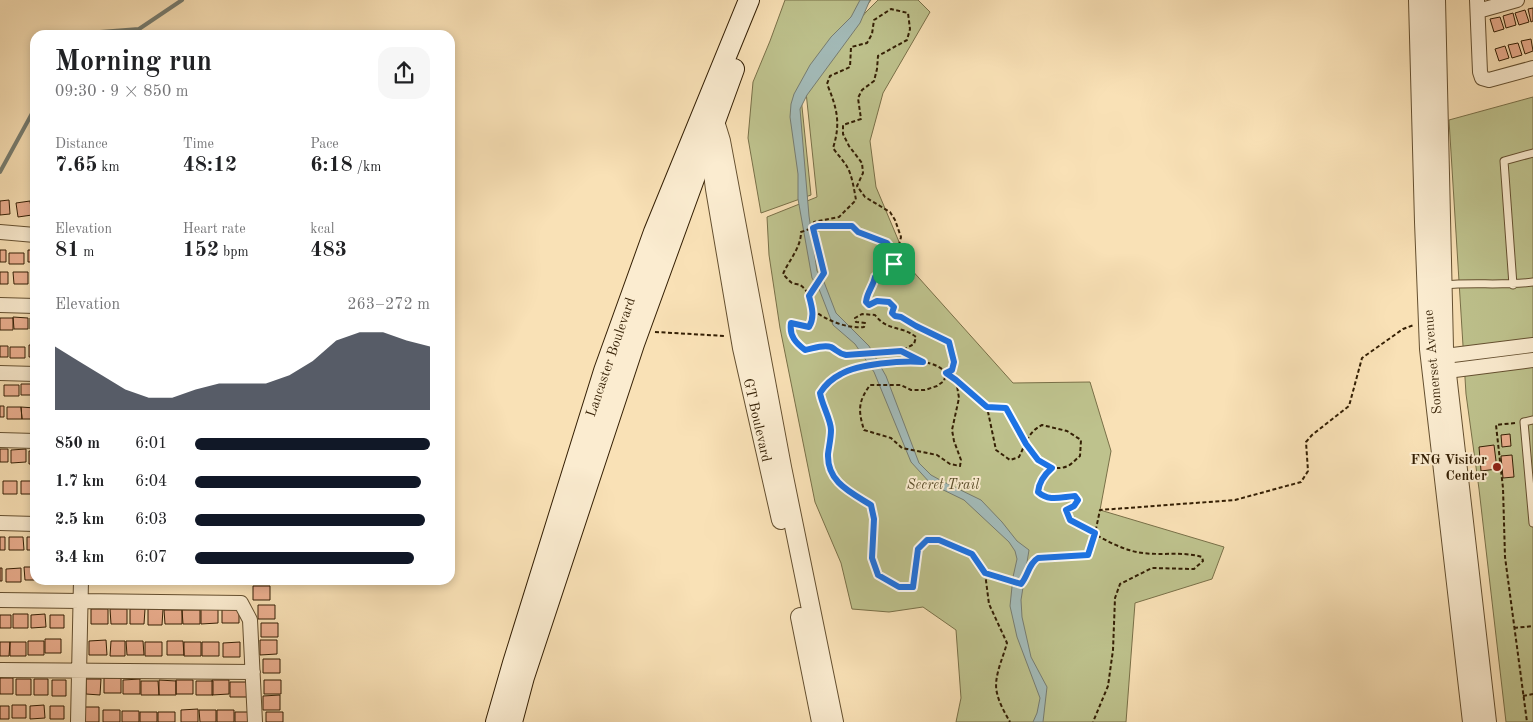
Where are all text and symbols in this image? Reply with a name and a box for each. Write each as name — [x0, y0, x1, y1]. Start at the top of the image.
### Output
button: share — [378, 47, 430, 99]
text: Morning run — [55, 49, 212, 77]
text: 09:30 · 9 × 850 m — [55, 84, 188, 100]
text: Distance — [55, 137, 108, 151]
text: Time — [183, 137, 214, 151]
text: Pace — [310, 137, 339, 151]
text: 7.65 — [55, 155, 97, 176]
text: 48:12 — [183, 155, 237, 176]
text: 6:18 — [310, 155, 353, 176]
text: km — [97, 160, 120, 174]
text: /km — [353, 160, 381, 174]
text: Elevation — [55, 222, 112, 236]
text: Heart rate — [183, 222, 246, 236]
text: kcal — [310, 222, 334, 236]
text: 81 — [55, 240, 79, 261]
text: 152 — [183, 240, 219, 261]
text: 483 — [310, 240, 347, 261]
pin — [873, 243, 915, 285]
text: m — [79, 245, 94, 259]
text: bpm — [219, 245, 249, 259]
icon: arrive — [880, 250, 908, 278]
street label: Lancaster Boulevard — [584, 296, 638, 419]
text: Elevation — [55, 297, 120, 313]
text: 263–272 m — [347, 297, 430, 313]
street label: Somerset Avenue — [1421, 309, 1445, 415]
street label: GT Boulevard — [741, 377, 773, 463]
text: 850 m — [55, 436, 100, 452]
text: 6:01 — [135, 436, 167, 452]
place label: FNG Visitor Center — [1410, 453, 1487, 483]
marker: FNG Visitor Center — [1491, 461, 1503, 473]
text: 1.7 km — [55, 474, 104, 490]
text: 6:04 — [135, 474, 167, 490]
park label: Secret Trail — [907, 478, 979, 492]
text: 2.5 km — [55, 512, 104, 528]
text: 6:03 — [135, 512, 167, 528]
text: 3.4 km — [55, 550, 104, 566]
text: 6:07 — [135, 550, 167, 566]

